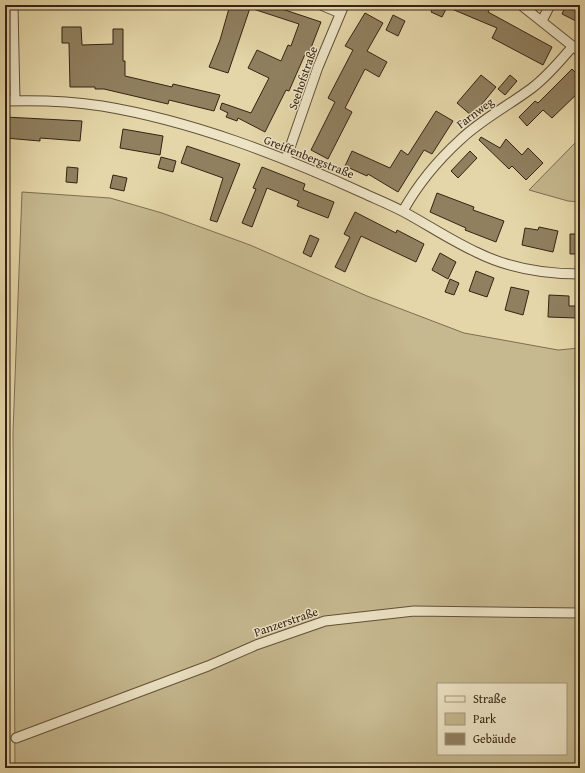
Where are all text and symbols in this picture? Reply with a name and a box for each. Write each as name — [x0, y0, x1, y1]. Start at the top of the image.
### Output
street label: Seehofstraße — [284, 44, 321, 112]
street label: Farnweg — [453, 93, 497, 132]
street label: Greiffenbergstraße — [262, 131, 357, 183]
street label: Panzerstraße — [251, 602, 321, 640]
legend — [437, 683, 567, 755]
text: Straße — [473, 690, 507, 707]
text: Park — [473, 710, 497, 727]
text: Gebäude — [473, 730, 516, 747]

